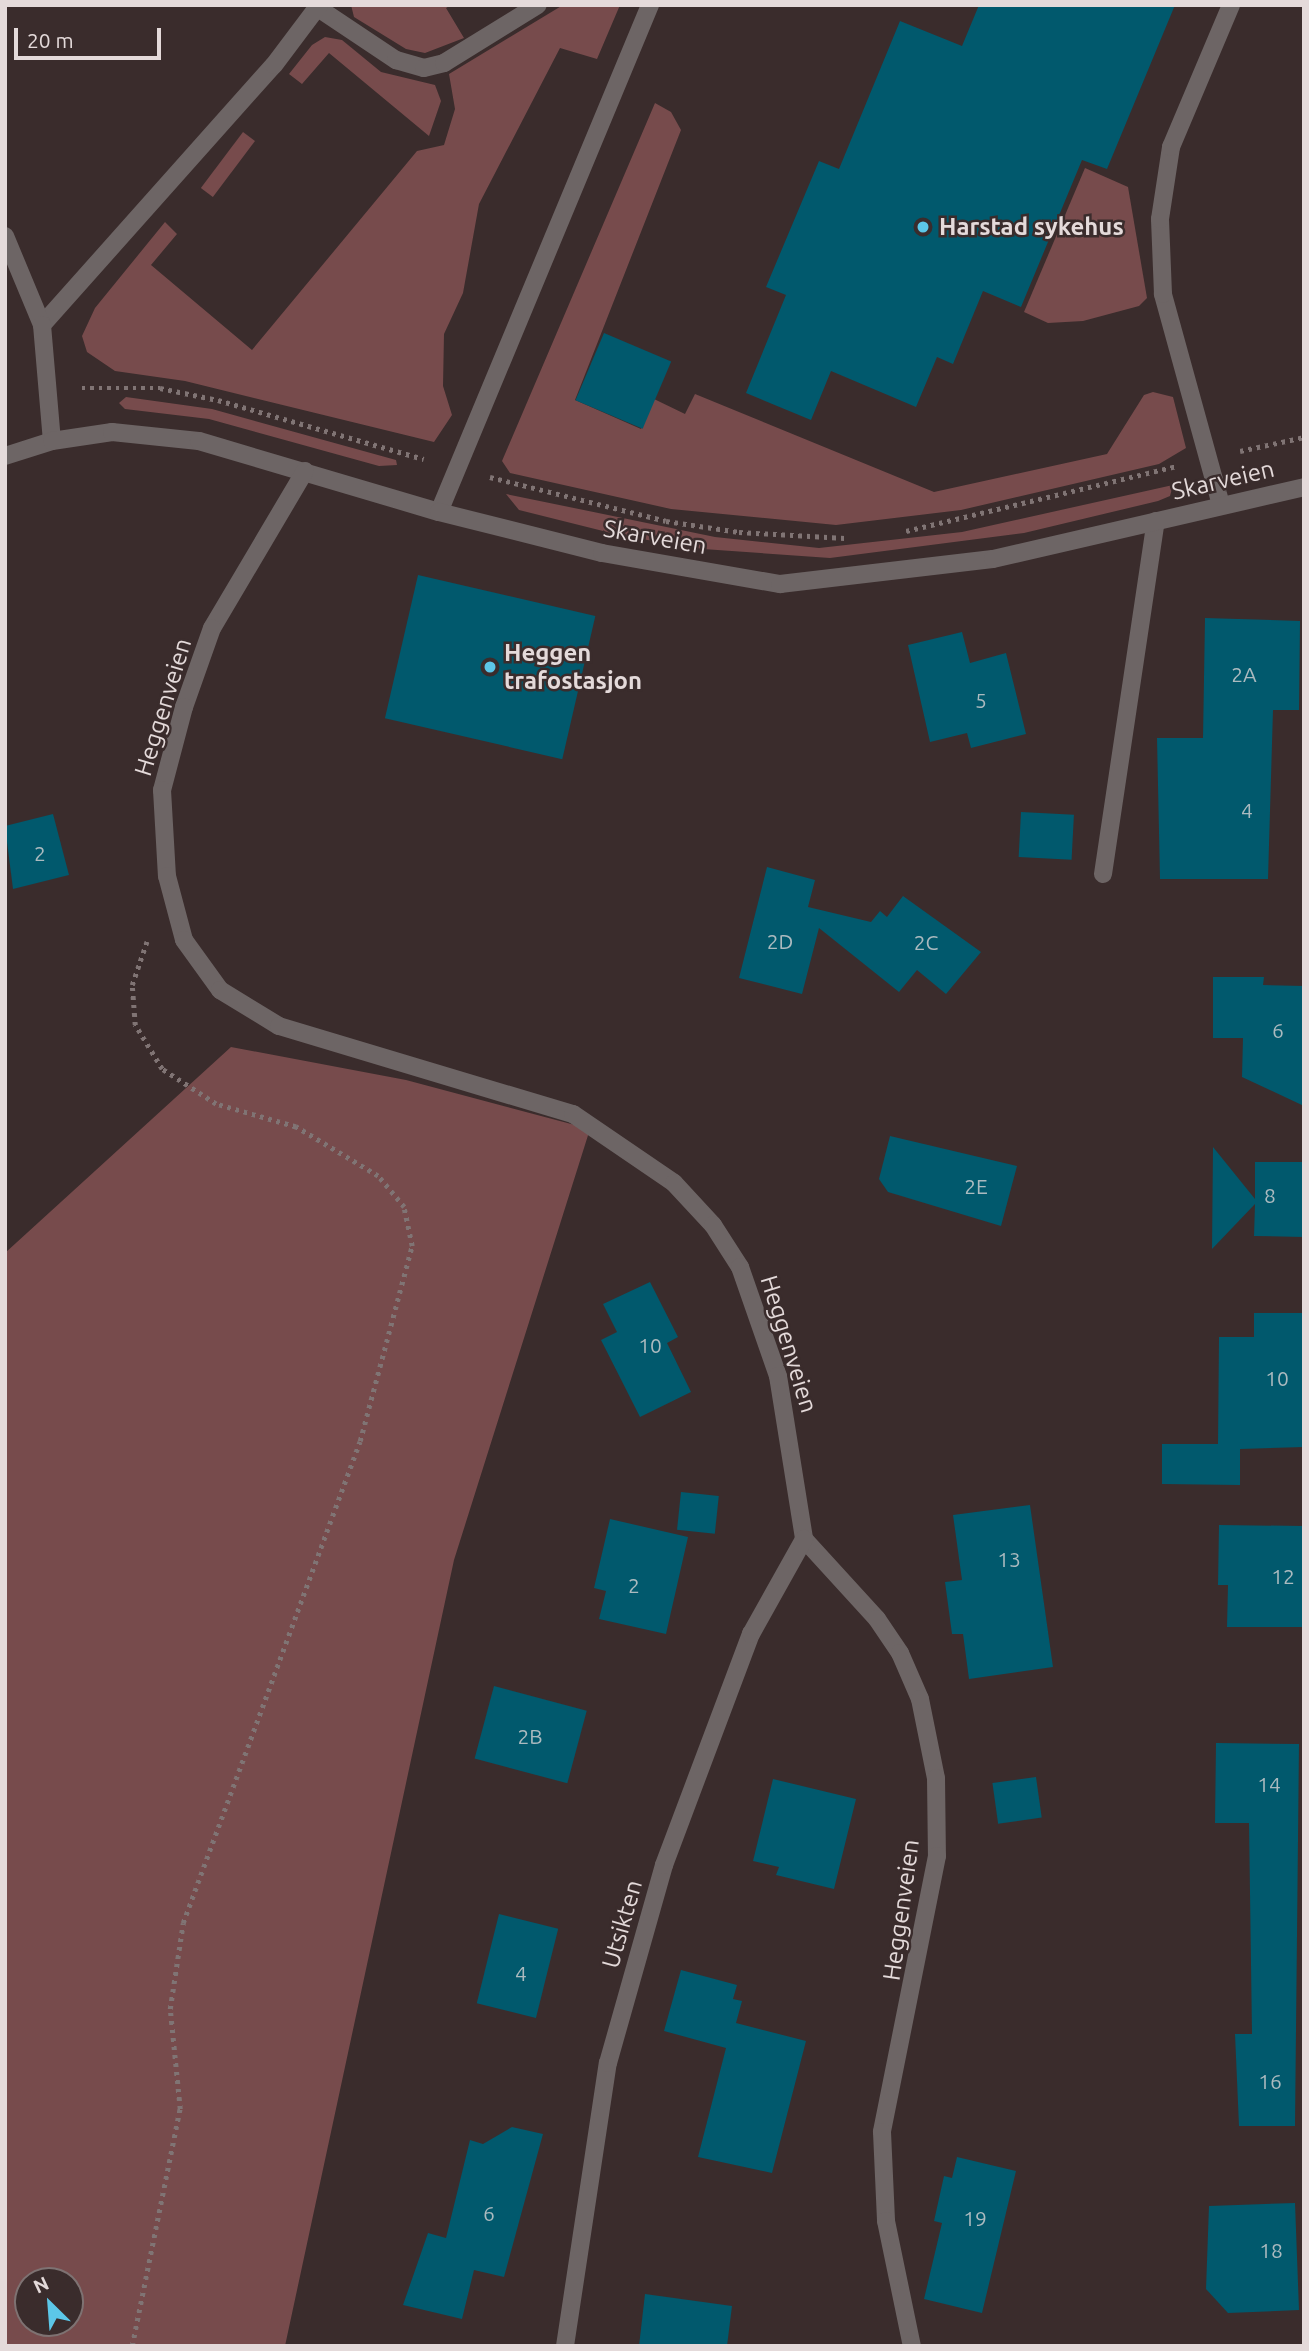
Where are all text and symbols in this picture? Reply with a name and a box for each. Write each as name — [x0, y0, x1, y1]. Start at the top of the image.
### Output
scale bar — [18, 14, 164, 58]
text: 20 m — [27, 28, 74, 52]
place label: Harstad sykehus — [939, 213, 1124, 241]
marker: Harstad sykehus — [913, 217, 933, 237]
street label: Skarveien — [1169, 454, 1277, 506]
street label: Skarveien — [601, 514, 709, 560]
street label: Heggenveien — [128, 635, 198, 779]
place label: Heggen trafostasjon — [504, 639, 642, 695]
marker: Heggen trafostasjon — [482, 659, 498, 675]
house number: 2A — [1231, 661, 1257, 687]
house number: 5 — [975, 687, 987, 713]
house number: 4 — [1241, 797, 1253, 823]
house number: 2 — [34, 840, 46, 866]
house number: 2D — [767, 928, 793, 954]
house number: 2C — [914, 929, 938, 955]
house number: 6 — [1272, 1017, 1284, 1043]
house number: 2E — [964, 1173, 988, 1199]
house number: 8 — [1264, 1182, 1276, 1208]
street label: Heggenveien — [754, 1272, 824, 1416]
house number: 10 — [638, 1332, 662, 1358]
house number: 10 — [1265, 1365, 1289, 1391]
house number: 13 — [997, 1546, 1021, 1572]
house number: 12 — [1271, 1563, 1295, 1589]
house number: 2 — [628, 1572, 640, 1598]
house number: 2B — [517, 1723, 543, 1749]
house number: 14 — [1257, 1771, 1281, 1797]
street label: Heggenveien — [877, 1838, 925, 1982]
street label: Utsikten — [596, 1877, 648, 1971]
house number: 4 — [515, 1960, 527, 1986]
house number: 16 — [1258, 2068, 1282, 2094]
house number: 6 — [483, 2200, 495, 2226]
house number: 19 — [963, 2205, 987, 2231]
house number: 18 — [1259, 2237, 1283, 2263]
north arrow — [14, 2267, 84, 2337]
text: N — [30, 2272, 52, 2298]

